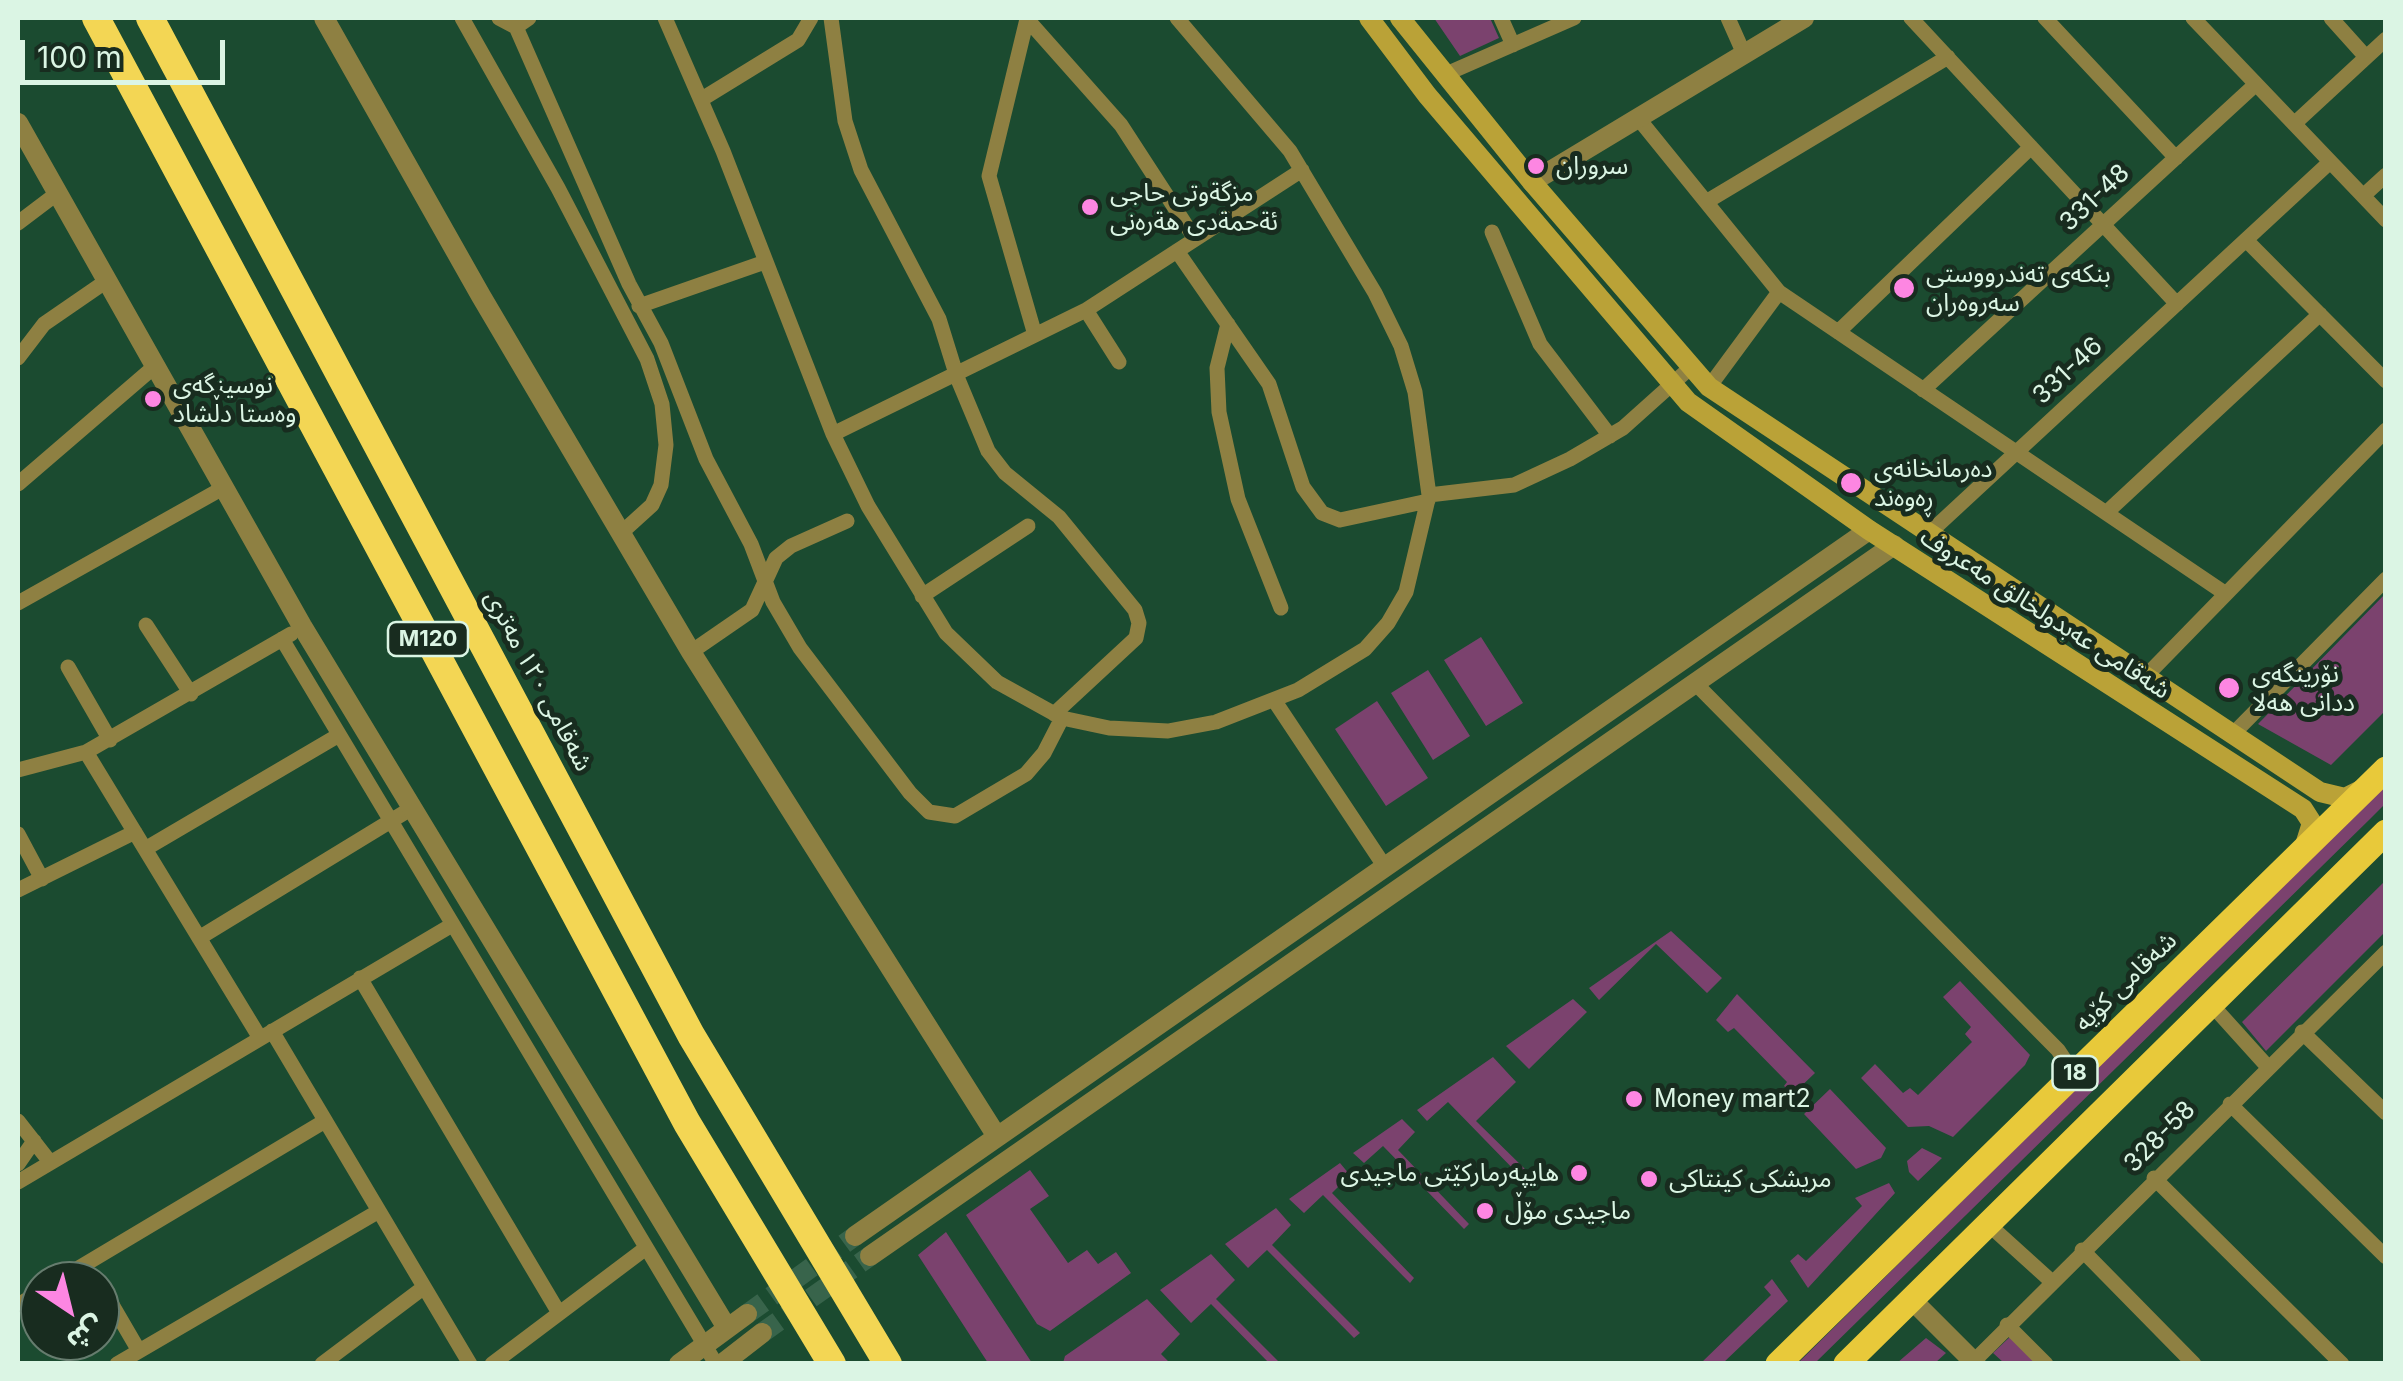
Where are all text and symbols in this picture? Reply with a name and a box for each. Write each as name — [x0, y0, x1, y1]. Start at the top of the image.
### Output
scale bar — [25, 20, 230, 82]
text: 100 m — [37, 39, 122, 75]
place label: سروران — [1556, 151, 1628, 181]
marker: سروران — [1525, 155, 1547, 177]
street label: 331-48 — [2054, 158, 2136, 238]
place label: مزگةوتی حاجی ئةحمةدی هةرەنی — [1110, 178, 1278, 237]
marker: مزگةوتی حاجی ئةحمةدی هةرەنی — [1079, 196, 1101, 218]
place label: بنکەی تەندرووستی سەروەران — [1926, 259, 2111, 318]
marker: بنکەی تەندرووستی سەروەران — [1891, 275, 1917, 301]
street label: 331-46 — [2027, 331, 2109, 411]
place label: نوسینگەی وەستا دڵشاد — [173, 370, 296, 429]
marker: نوسینگەی وەستا دڵشاد — [142, 388, 164, 410]
place label: دەرمانخانەی ڕەوەند — [1874, 454, 1992, 513]
marker: دەرمانخانەی ڕەوەند — [1838, 470, 1864, 496]
street label: شەقامی عەبدولخالق مەعروف — [1915, 522, 2175, 706]
street label: شەقامی ١٢٠ مەتری — [478, 586, 598, 776]
road number: M120 — [388, 622, 468, 656]
place label: نۆرینگەی ددانی هەلا — [2252, 659, 2355, 718]
marker: نۆرینگەی ددانی هەلا — [2216, 675, 2242, 701]
street label: شەقامی کۆیە — [2069, 926, 2183, 1038]
road number: 18 — [2052, 1056, 2098, 1090]
place label: Money mart2 — [1654, 1084, 1811, 1114]
marker: Money mart2 — [1623, 1088, 1645, 1110]
street label: 328-58 — [2118, 1095, 2202, 1179]
place label: هایپەرمارکێتی ماجیدی — [1341, 1158, 1559, 1188]
marker: هایپەرمارکێتی ماجیدی — [1568, 1162, 1590, 1184]
place label: مریشکی کینتاکی — [1669, 1164, 1832, 1194]
marker: مریشکی کینتاکی — [1638, 1168, 1660, 1190]
place label: ماجیدی مۆڵ — [1505, 1196, 1631, 1226]
marker: ماجیدی مۆڵ — [1474, 1200, 1496, 1222]
north arrow — [20, 1261, 120, 1361]
text: ش — [61, 1309, 112, 1359]

